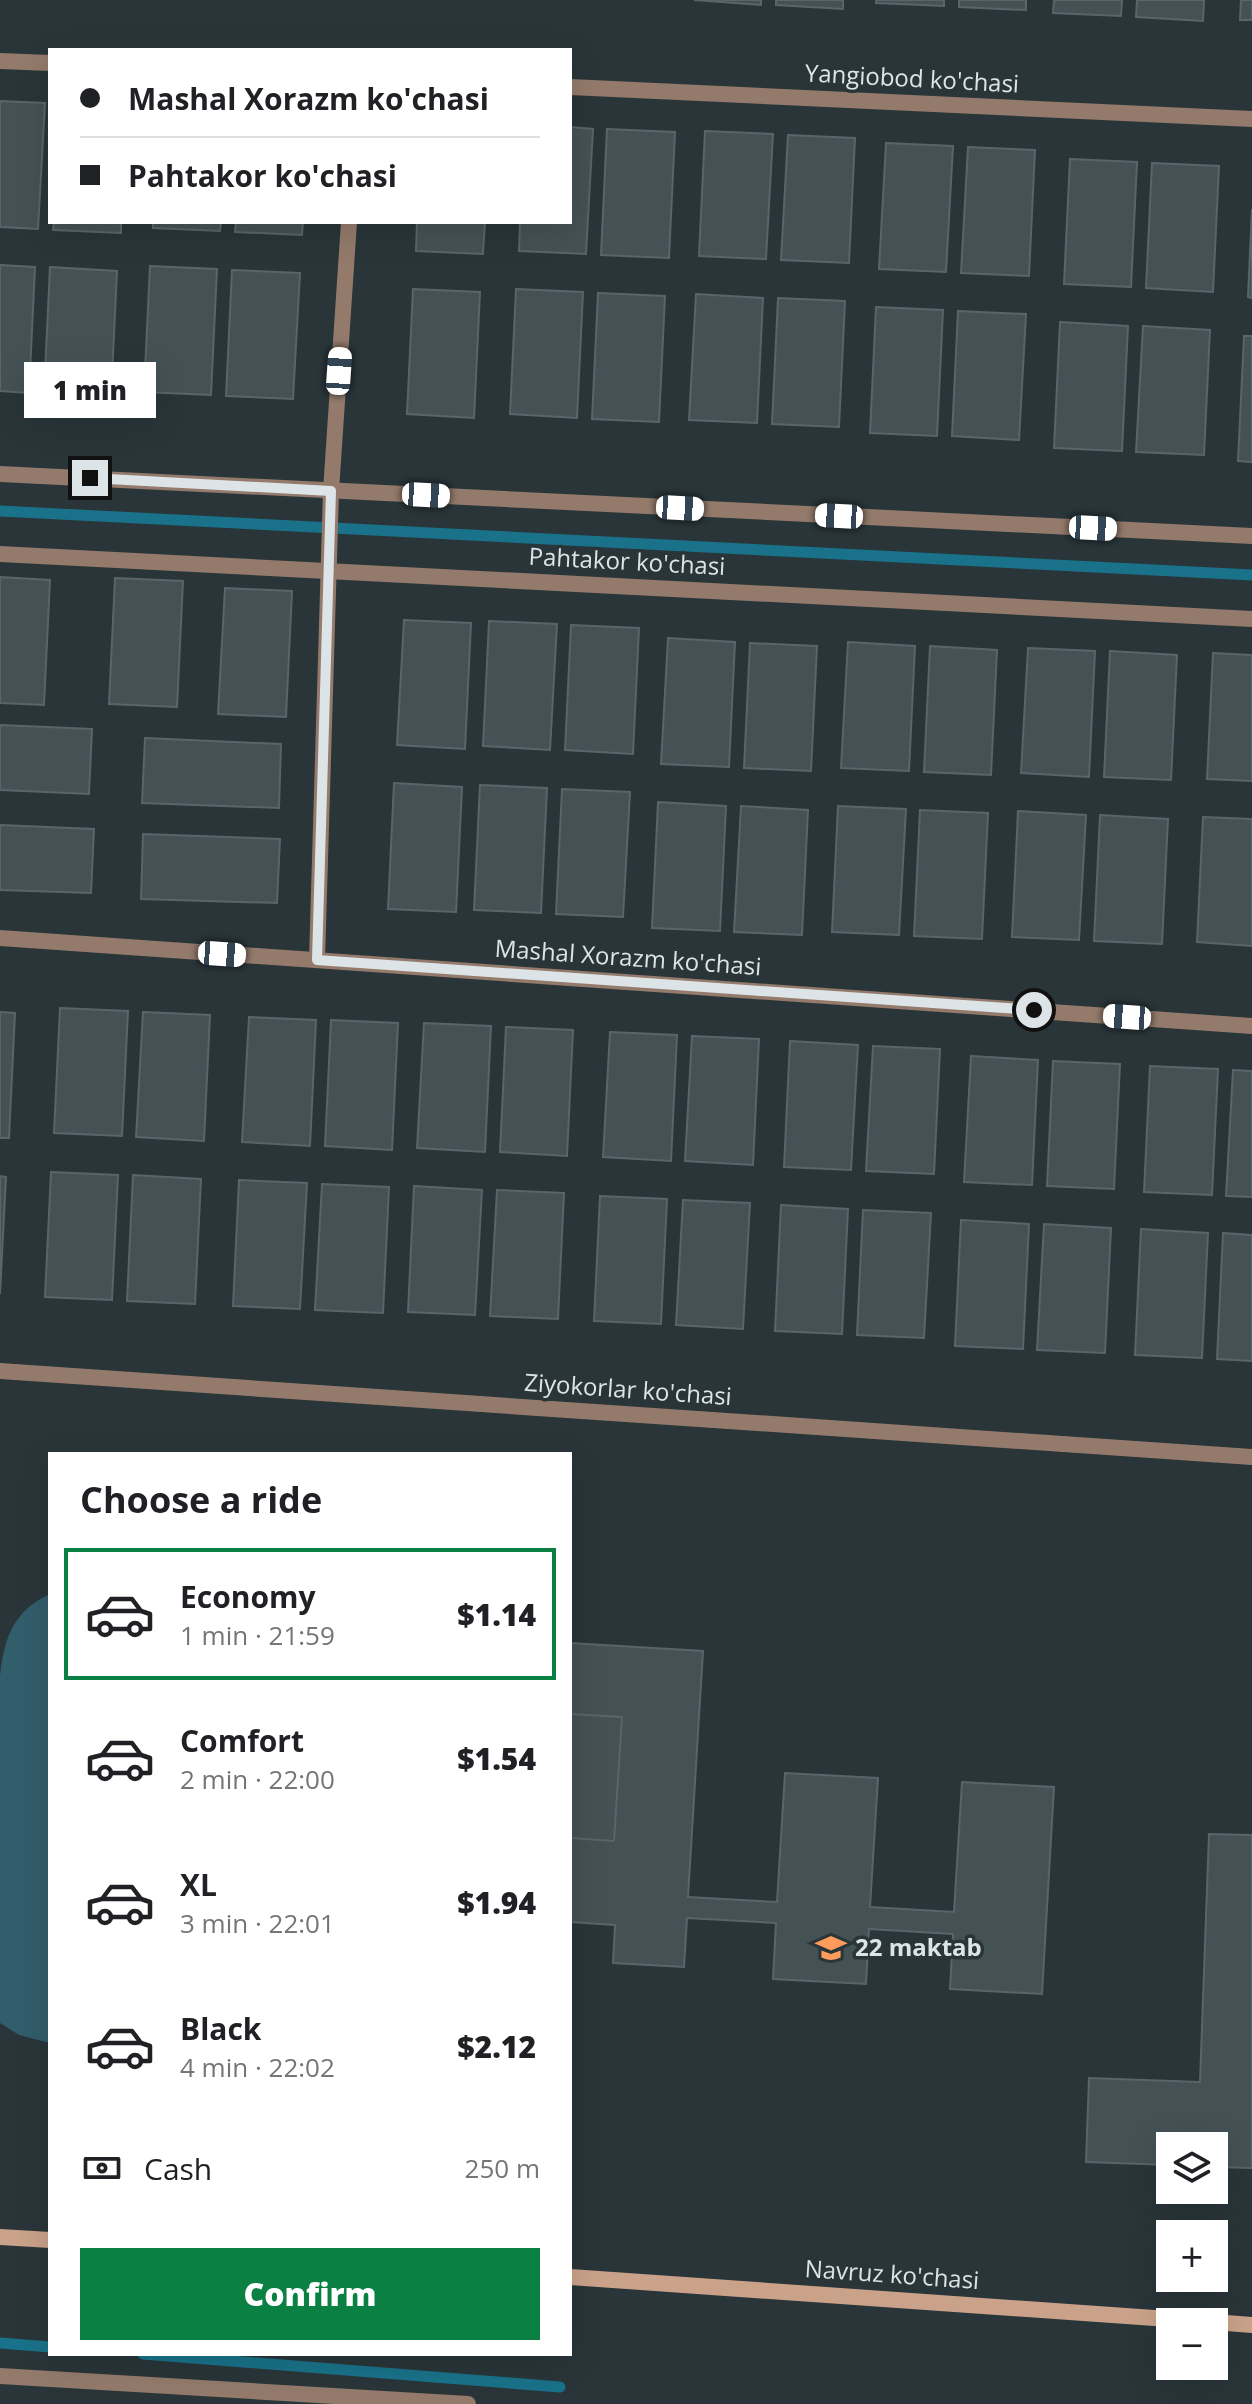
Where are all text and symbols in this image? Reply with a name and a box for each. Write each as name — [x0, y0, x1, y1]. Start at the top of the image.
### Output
street label: Yangiobod ko'chasi — [804, 55, 1020, 100]
text: Mashal Xorazm ko'chasi — [128, 78, 489, 119]
text: Pahtakor ko'chasi — [128, 155, 397, 196]
car — [325, 346, 353, 396]
callout: 1 min — [24, 362, 156, 418]
text: 1 min — [53, 372, 127, 408]
route end — [72, 460, 108, 496]
car — [401, 482, 451, 508]
car — [655, 495, 705, 521]
car — [814, 503, 864, 529]
car — [1068, 515, 1118, 541]
street label: Pahtakor ko'chasi — [528, 539, 726, 582]
street label: Mashal Xorazm ko'chasi — [494, 931, 763, 982]
car — [197, 940, 247, 968]
route start — [1016, 992, 1052, 1028]
car — [1102, 1003, 1152, 1031]
street label: Ziyokorlar ko'chasi — [523, 1365, 733, 1412]
text: Choose a ride — [80, 1475, 322, 1524]
text: Economy — [180, 1576, 316, 1617]
icon: car — [84, 1578, 156, 1650]
text: $1.14 — [457, 1594, 536, 1635]
text: 1 min · 21:59 — [180, 1617, 335, 1653]
text: Comfort — [180, 1720, 304, 1761]
icon: car — [84, 1722, 156, 1794]
text: $1.54 — [457, 1738, 536, 1779]
text: 2 min · 22:00 — [180, 1761, 335, 1797]
text: XL — [180, 1864, 217, 1905]
icon: car — [84, 1866, 156, 1938]
text: $1.94 — [457, 1882, 536, 1923]
text: 3 min · 22:01 — [180, 1905, 335, 1941]
place label: 22 maktab — [855, 1930, 982, 1963]
school or university icon: 22 maktab — [814, 1931, 848, 1965]
text: Black — [180, 2008, 261, 2049]
icon: car — [84, 2010, 156, 2082]
text: $2.12 — [457, 2026, 536, 2067]
text: 4 min · 22:02 — [180, 2049, 335, 2085]
map controls — [1156, 2132, 1228, 2380]
button: layers — [1156, 2132, 1228, 2204]
icon: cash — [80, 2146, 124, 2190]
text: Cash — [144, 2148, 212, 2189]
text: 250 m — [465, 2150, 540, 2186]
button: + — [1156, 2220, 1228, 2292]
button: Confirm — [80, 2248, 540, 2340]
street label: Navruz ko'chasi — [804, 2251, 980, 2296]
button: − — [1156, 2308, 1228, 2380]

